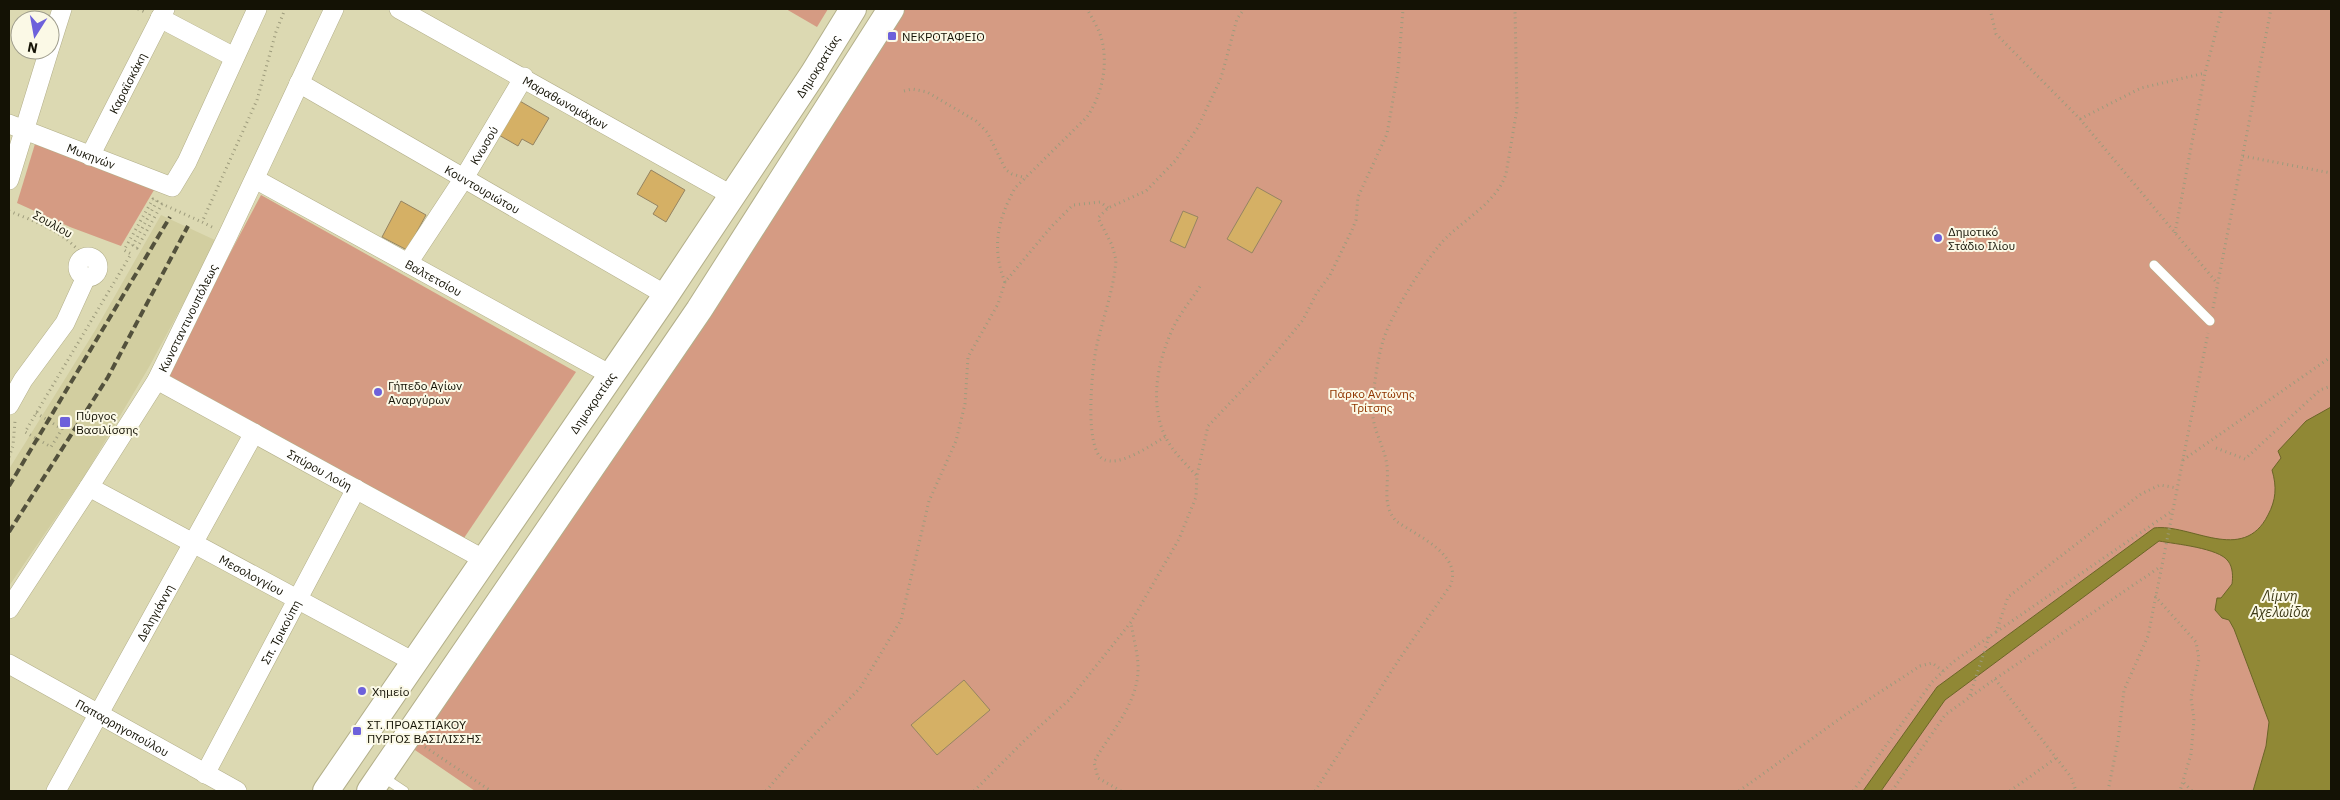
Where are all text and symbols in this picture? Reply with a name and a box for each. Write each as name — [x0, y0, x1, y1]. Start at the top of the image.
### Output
north arrow — [10, 10, 60, 60]
place label: ΝΕΚΡΟΤΑΦΕΙΟ — [902, 29, 985, 44]
marker: ΝΕΚΡΟΤΑΦΕΙΟ — [886, 30, 898, 42]
street label: Δημοκρατίας — [792, 32, 843, 100]
text: N — [26, 38, 39, 58]
street label: Καραϊσκάκη — [105, 50, 149, 116]
street label: Μαραθωνομάχων — [520, 72, 611, 132]
street label: Κνωσού — [466, 123, 501, 167]
street label: Μυκηνών — [65, 140, 117, 172]
street label: Κουντουριώτου — [442, 161, 523, 217]
street label: Σουλίου — [31, 207, 75, 241]
place label: Δημοτικό Στάδιο Ιλίου — [1948, 224, 2015, 253]
marker: Δημοτικό Στάδιο Ιλίου — [1932, 232, 1944, 244]
street label: Βαλτετσίου — [403, 256, 465, 299]
street label: Κωνσταντινουπόλεως — [155, 261, 220, 374]
street label: Δημοκρατίας — [566, 369, 619, 436]
place label: Γήπεδο Αγίων Αναργύρων — [388, 378, 462, 407]
marker: Γήπεδο Αγίων Αναργύρων — [372, 386, 384, 398]
park label: Πάρκο Αντώνης Τρίτσης — [1329, 386, 1415, 415]
place label: Πύργος Βασιλίσσης — [76, 408, 139, 437]
marker: Πύργος Βασιλίσσης — [58, 415, 72, 429]
street label: Σπύρου Λούη — [285, 446, 355, 493]
street label: Μεσολογγίου — [217, 551, 287, 598]
street label: Δεληγιάννη — [133, 581, 177, 644]
water label: Λίμνη Αχελωίδα — [2249, 587, 2310, 621]
street label: Σπ. Τρικούπη — [257, 597, 303, 666]
place label: Χημείο — [372, 684, 410, 699]
marker: Χημείο — [356, 685, 368, 697]
street label: Παπαρρηγοπούλου — [73, 695, 172, 759]
place label: ΣΤ. ΠΡΟΑΣΤΙΑΚΟΥ ΠΥΡΓΟΣ ΒΑΣΙΛΙΣΣΗΣ — [367, 717, 482, 746]
marker: ΣΤ. ΠΡΟΑΣΤΙΑΚΟΥ ΠΥΡΓΟΣ ΒΑΣΙΛΙΣΣΗΣ — [351, 725, 363, 737]

